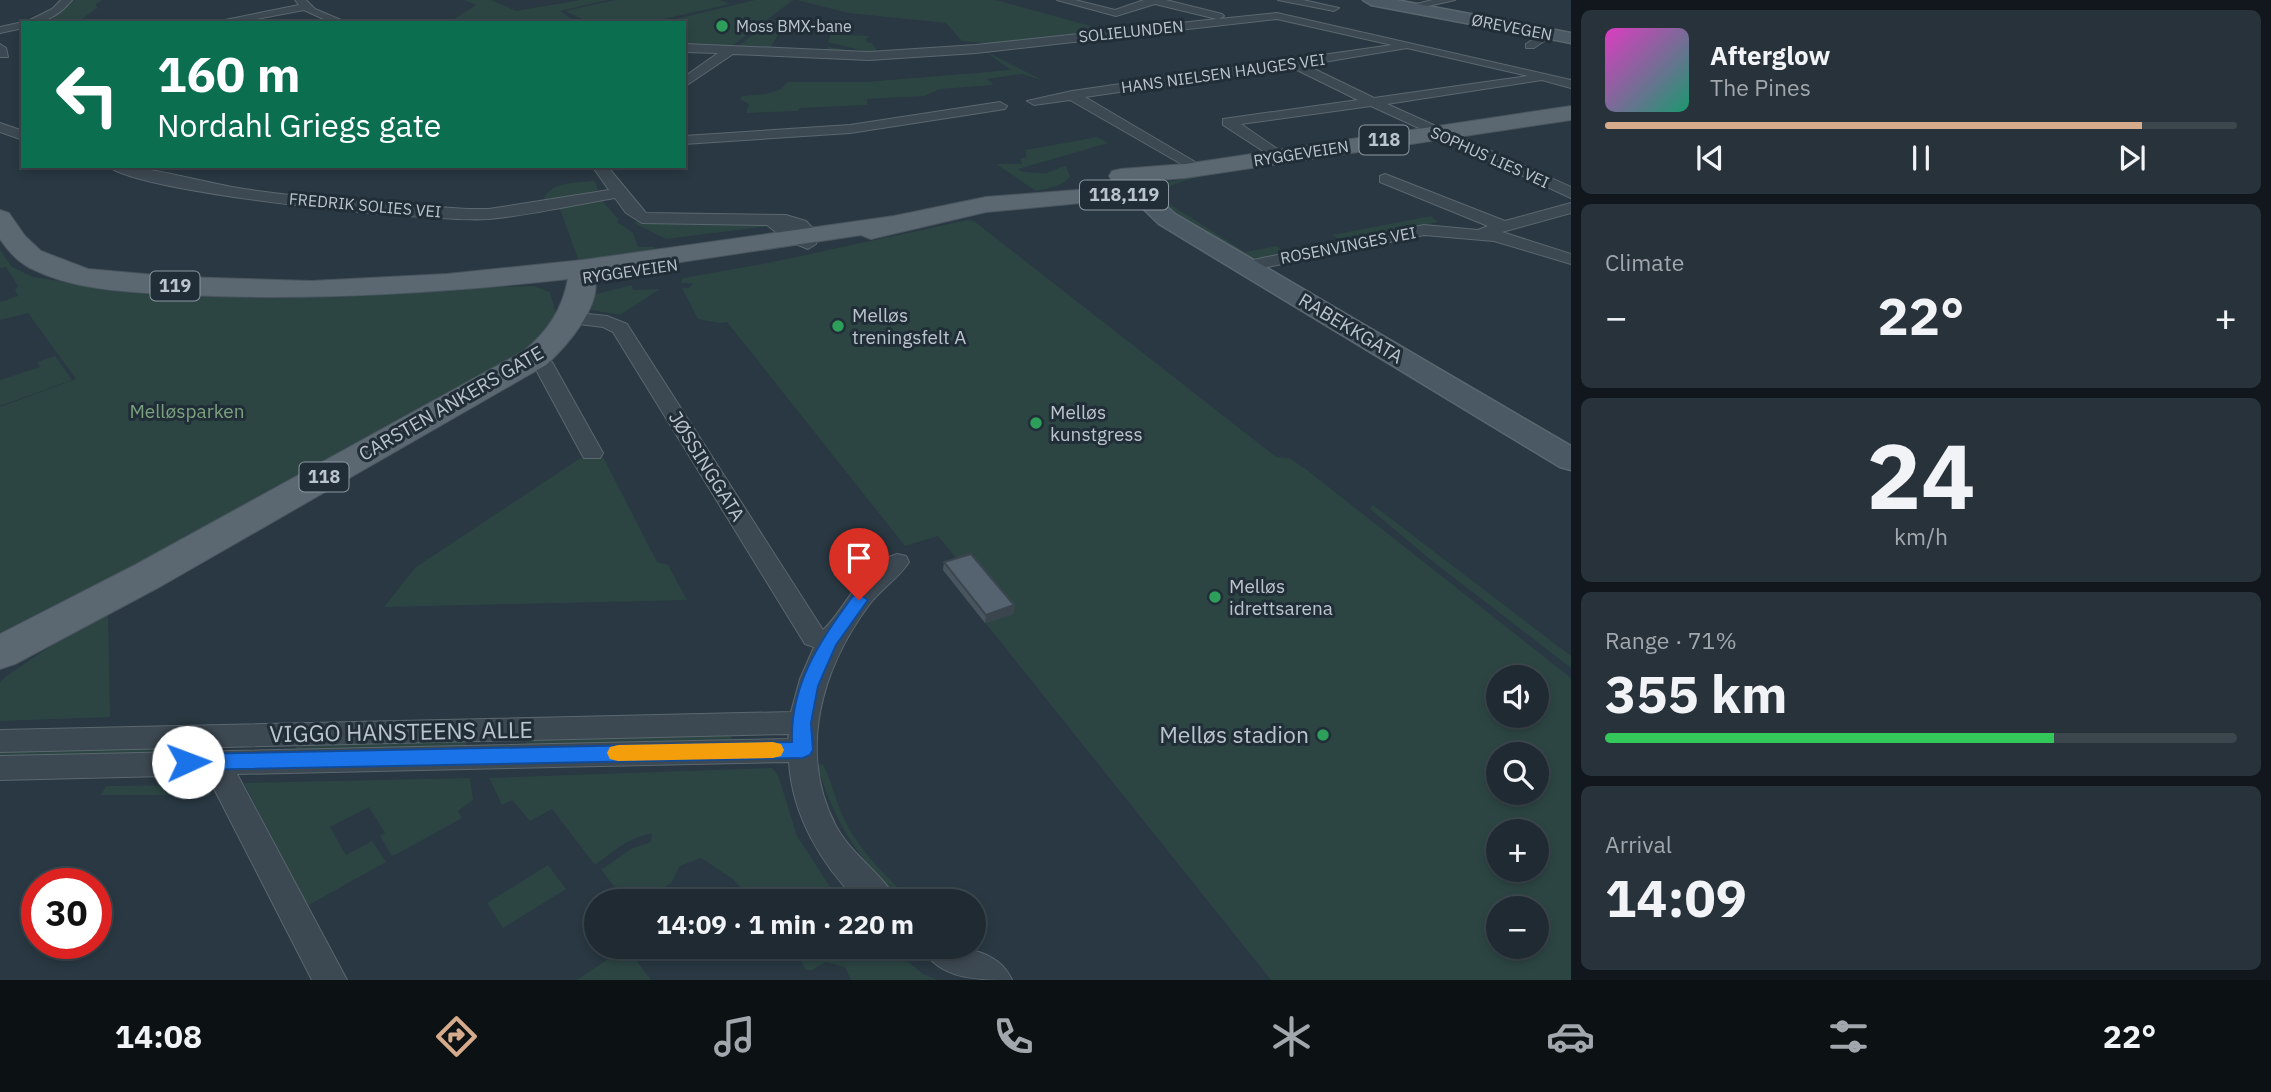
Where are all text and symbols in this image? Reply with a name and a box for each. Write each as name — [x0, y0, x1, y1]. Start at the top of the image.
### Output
street label: ØREVEGEN — [1470, 9, 1554, 45]
place label: Moss BMX-bane — [736, 16, 852, 36]
street label: SOLIELUNDEN — [1078, 16, 1184, 46]
marker: Moss BMX-bane — [714, 18, 730, 34]
text: Afterglow — [1710, 38, 1830, 72]
text: 160 m — [157, 42, 301, 105]
icon: left — [42, 49, 133, 140]
street label: HANS NIELSEN HAUGES VEI — [1120, 49, 1326, 97]
text: The Pines — [1710, 72, 1811, 102]
text: Nordahl Griegs gate — [157, 104, 441, 146]
street label: SOPHUS LIES VEI — [1428, 122, 1552, 192]
road number: 118 — [1360, 125, 1408, 154]
street label: RYGGEVEIEN — [1252, 136, 1350, 170]
icon: previous — [1691, 139, 1729, 177]
icon: pause — [1902, 139, 1940, 177]
icon: next — [2113, 139, 2151, 177]
road number: 118,119 — [1080, 180, 1168, 210]
street label: FREDRIK SOLIES VEI — [288, 188, 442, 222]
street label: ROSENVINGES VEI — [1278, 222, 1418, 268]
text: Climate — [1605, 247, 1684, 277]
street label: RYGGEVEIEN — [581, 254, 679, 288]
road number: 119 — [150, 272, 200, 300]
text: 22° — [1878, 282, 1964, 349]
street label: RABEKKGATA — [1295, 287, 1407, 369]
text: − — [1605, 292, 1628, 341]
text: + — [2214, 292, 2237, 341]
place label: Melløs treningsfelt A — [852, 303, 966, 349]
marker: Melløs treningsfelt A — [830, 318, 846, 334]
street label: CARSTEN ANKERS GATE — [354, 340, 548, 466]
park label: Melløsparken — [129, 399, 245, 423]
place label: Melløs kunstgress — [1050, 400, 1143, 446]
street label: JØSSINGGATA — [664, 407, 750, 525]
marker: Melløs kunstgress — [1028, 415, 1044, 431]
text: 24 — [1866, 416, 1976, 534]
road number: 118 — [300, 462, 348, 491]
text: km/h — [1894, 521, 1948, 551]
pin — [829, 528, 889, 600]
icon: arrive — [840, 539, 878, 577]
place label: Melløs idrettsarena — [1229, 574, 1333, 620]
marker: Melløs idrettsarena — [1207, 589, 1223, 605]
text: Range · 71% — [1605, 625, 1737, 655]
text: 355 km — [1605, 660, 1787, 727]
map controls — [1486, 665, 1549, 959]
button: sound — [1486, 665, 1549, 728]
street label: VIGGO HANSTEENS ALLE — [269, 714, 533, 748]
place label: Melløs stadion — [1159, 719, 1309, 749]
position arrow — [151, 725, 225, 799]
marker: Melløs stadion — [1315, 727, 1331, 743]
button: search — [1486, 742, 1549, 805]
button: + — [1486, 819, 1549, 882]
text: Arrival — [1605, 829, 1672, 859]
text: 14:09 — [1605, 864, 1747, 931]
speed limit sign: 30 — [21, 868, 112, 959]
button: − — [1486, 896, 1549, 959]
text: 14:09 · 1 min · 220 m — [656, 907, 914, 941]
icon: directions — [432, 1012, 481, 1061]
icon: music — [710, 1012, 759, 1061]
icon: phone — [989, 1012, 1038, 1061]
icon: climate — [1267, 1012, 1316, 1061]
icon: car — [1546, 1012, 1595, 1061]
icon: filters — [1824, 1012, 1873, 1061]
text: 14:08 — [115, 1015, 202, 1057]
text: 22° — [2103, 1015, 2156, 1057]

